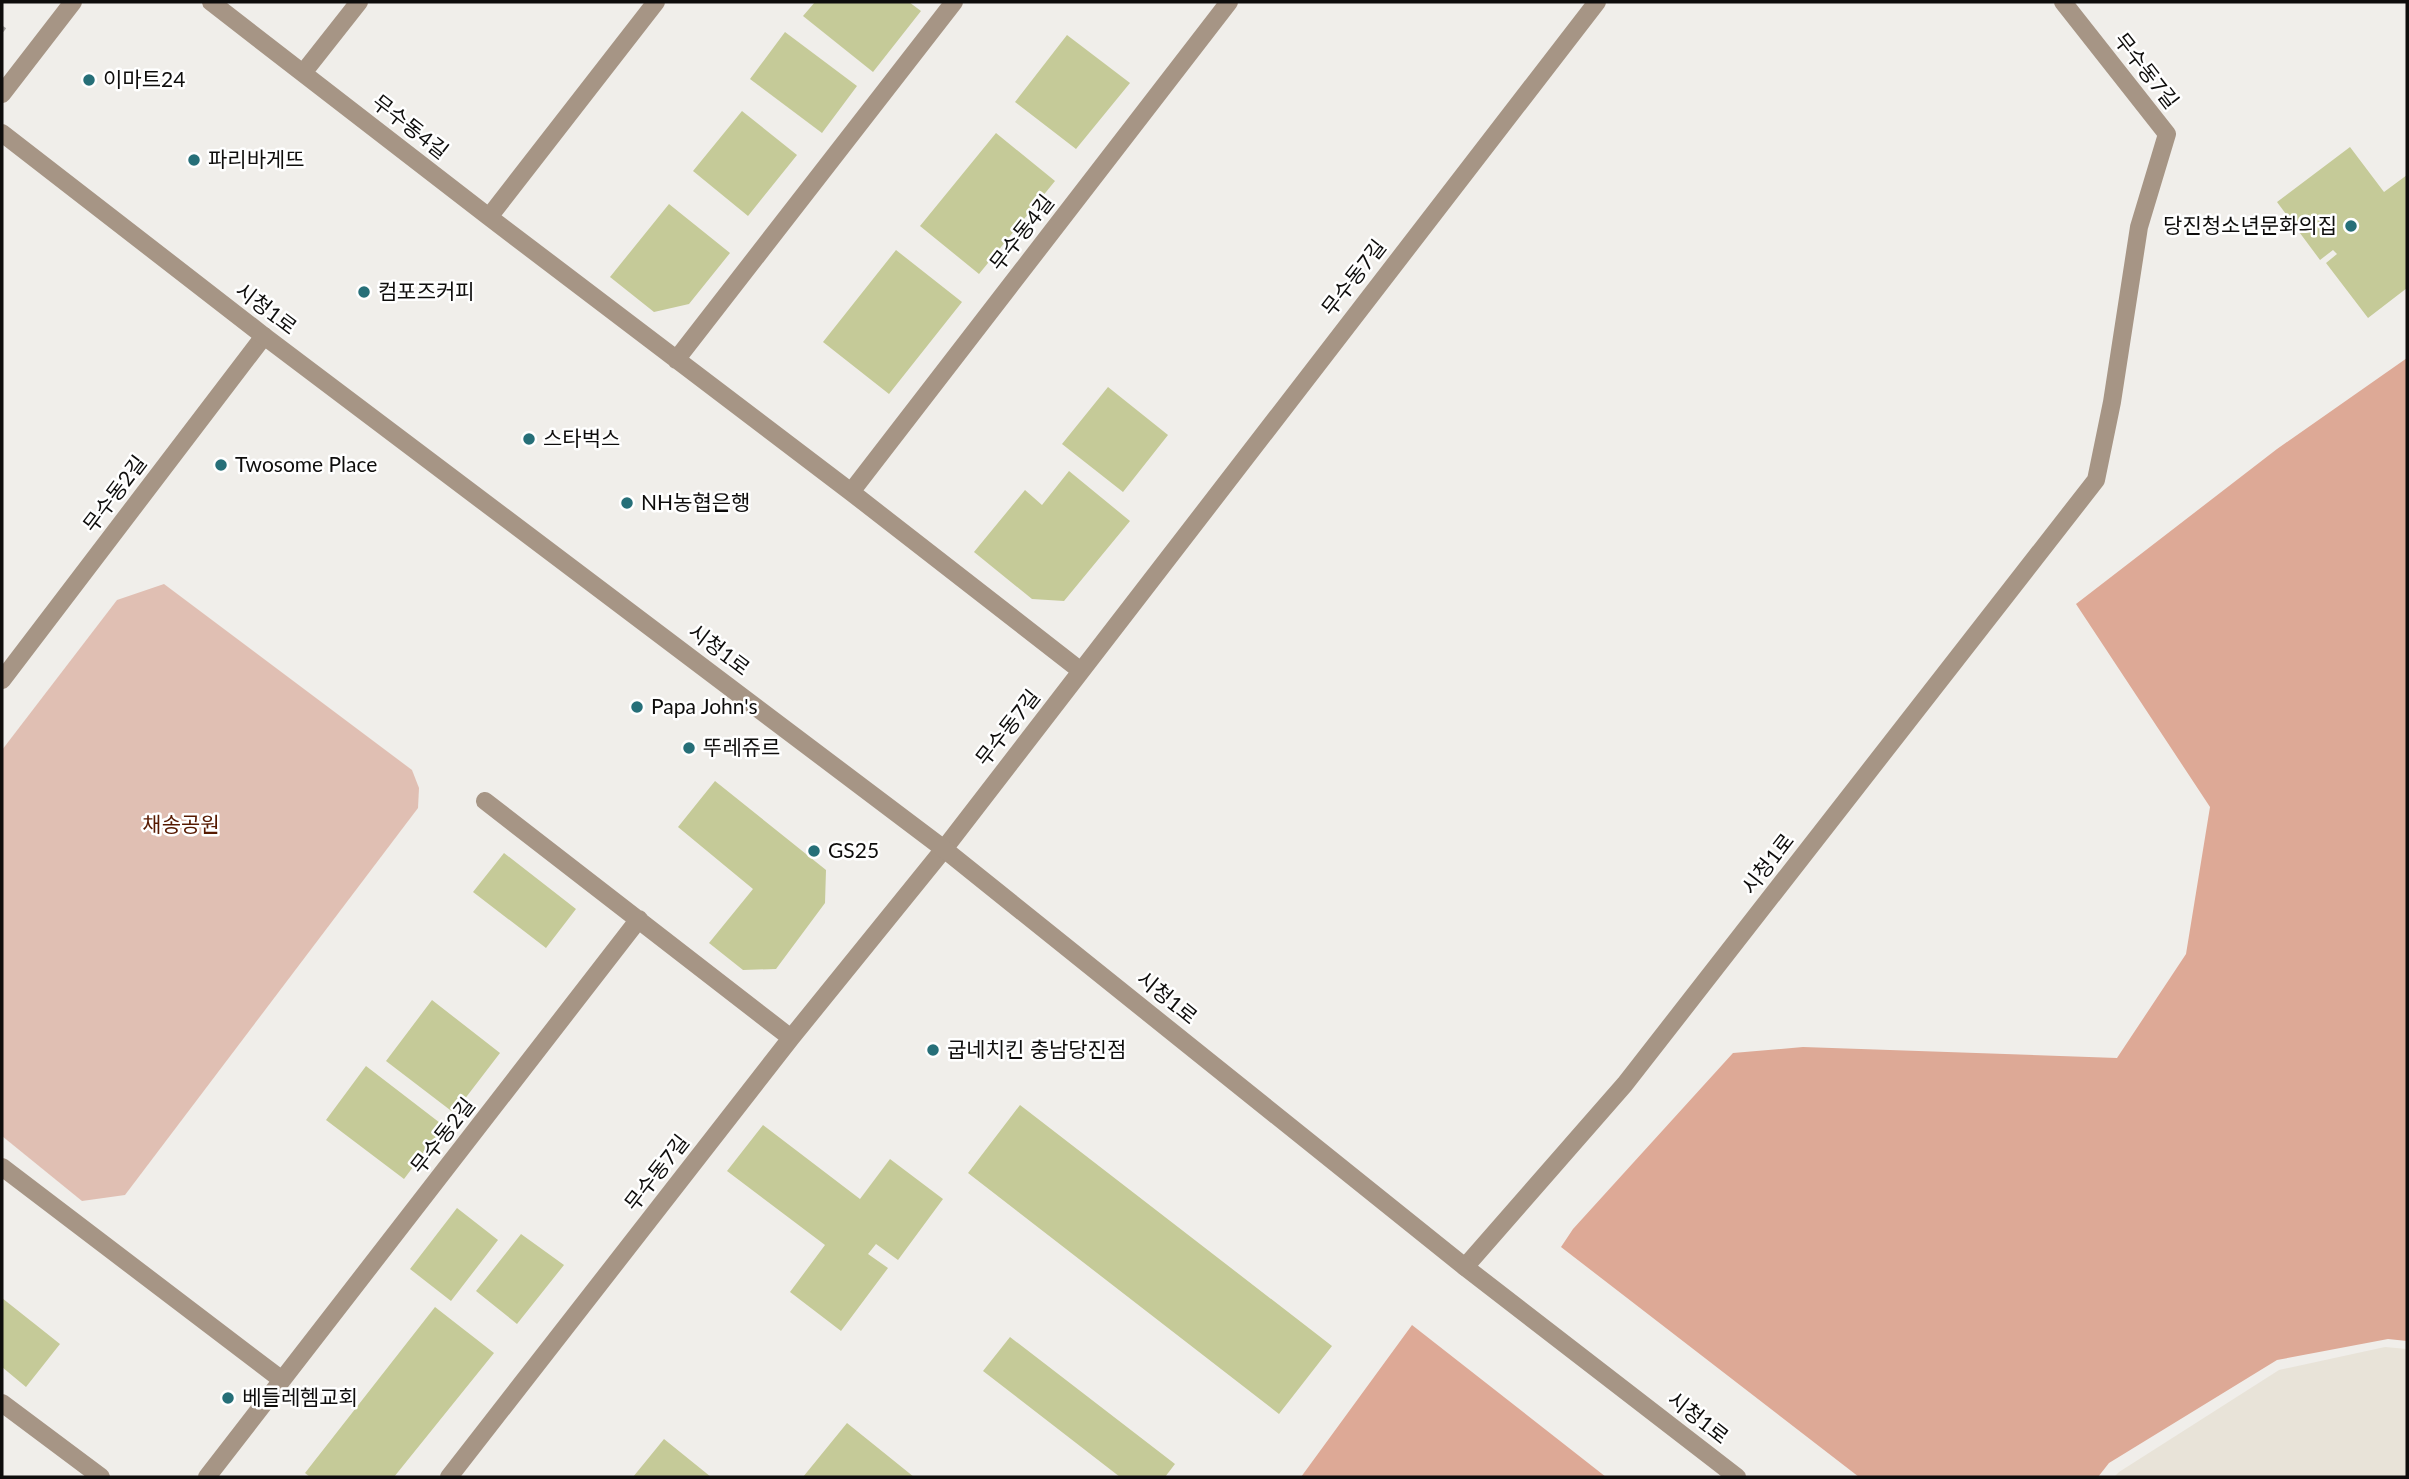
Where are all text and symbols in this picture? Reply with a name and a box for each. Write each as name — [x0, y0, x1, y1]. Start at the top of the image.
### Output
street label: 무수동7길 — [2110, 27, 2185, 113]
place label: 이마트24 — [103, 66, 185, 91]
marker: 이마트24 — [81, 72, 97, 88]
street label: 무수동4길 — [368, 88, 454, 163]
place label: 파리바게뜨 — [208, 146, 305, 171]
marker: 파리바게뜨 — [186, 152, 202, 168]
street label: 무수동4길 — [983, 189, 1058, 275]
place label: 당진청소년문화의집 — [2163, 212, 2337, 237]
marker: 당진청소년문화의집 — [2343, 218, 2359, 234]
street label: 무수동7길 — [1315, 234, 1390, 320]
street label: 시청1로 — [231, 277, 302, 339]
place label: 컴포즈커피 — [378, 278, 475, 303]
marker: 컴포즈커피 — [356, 284, 372, 300]
place label: 스타벅스 — [543, 425, 620, 450]
marker: 스타벅스 — [521, 431, 537, 447]
street label: 무수동2길 — [77, 450, 151, 536]
place label: Twosome Place — [235, 451, 377, 476]
marker: Twosome Place — [213, 457, 229, 473]
place label: NH농협은행 — [641, 489, 750, 514]
marker: NH농협은행 — [619, 495, 635, 511]
street label: 시청1로 — [684, 618, 755, 680]
street label: 무수동7길 — [969, 684, 1044, 770]
place label: Papa John's — [651, 693, 758, 718]
marker: Papa John's — [629, 699, 645, 715]
place label: 뚜레쥬르 — [703, 734, 780, 759]
marker: 뚜레쥬르 — [681, 740, 697, 756]
park label: 채송공원 — [142, 811, 220, 836]
street label: 시청1로 — [1735, 828, 1798, 898]
place label: GS25 — [828, 837, 879, 862]
marker: GS25 — [806, 843, 822, 859]
street label: 시청1로 — [1133, 965, 1203, 1029]
place label: 굽네치킨 충남당진점 — [947, 1036, 1126, 1061]
marker: 굽네치킨 충남당진점 — [925, 1042, 941, 1058]
street label: 무수동2길 — [404, 1092, 479, 1178]
street label: 무수동7길 — [618, 1129, 693, 1215]
place label: 베들레헴교회 — [242, 1384, 358, 1409]
street label: 시청1로 — [1664, 1385, 1734, 1448]
marker: 베들레헴교회 — [220, 1390, 236, 1406]

